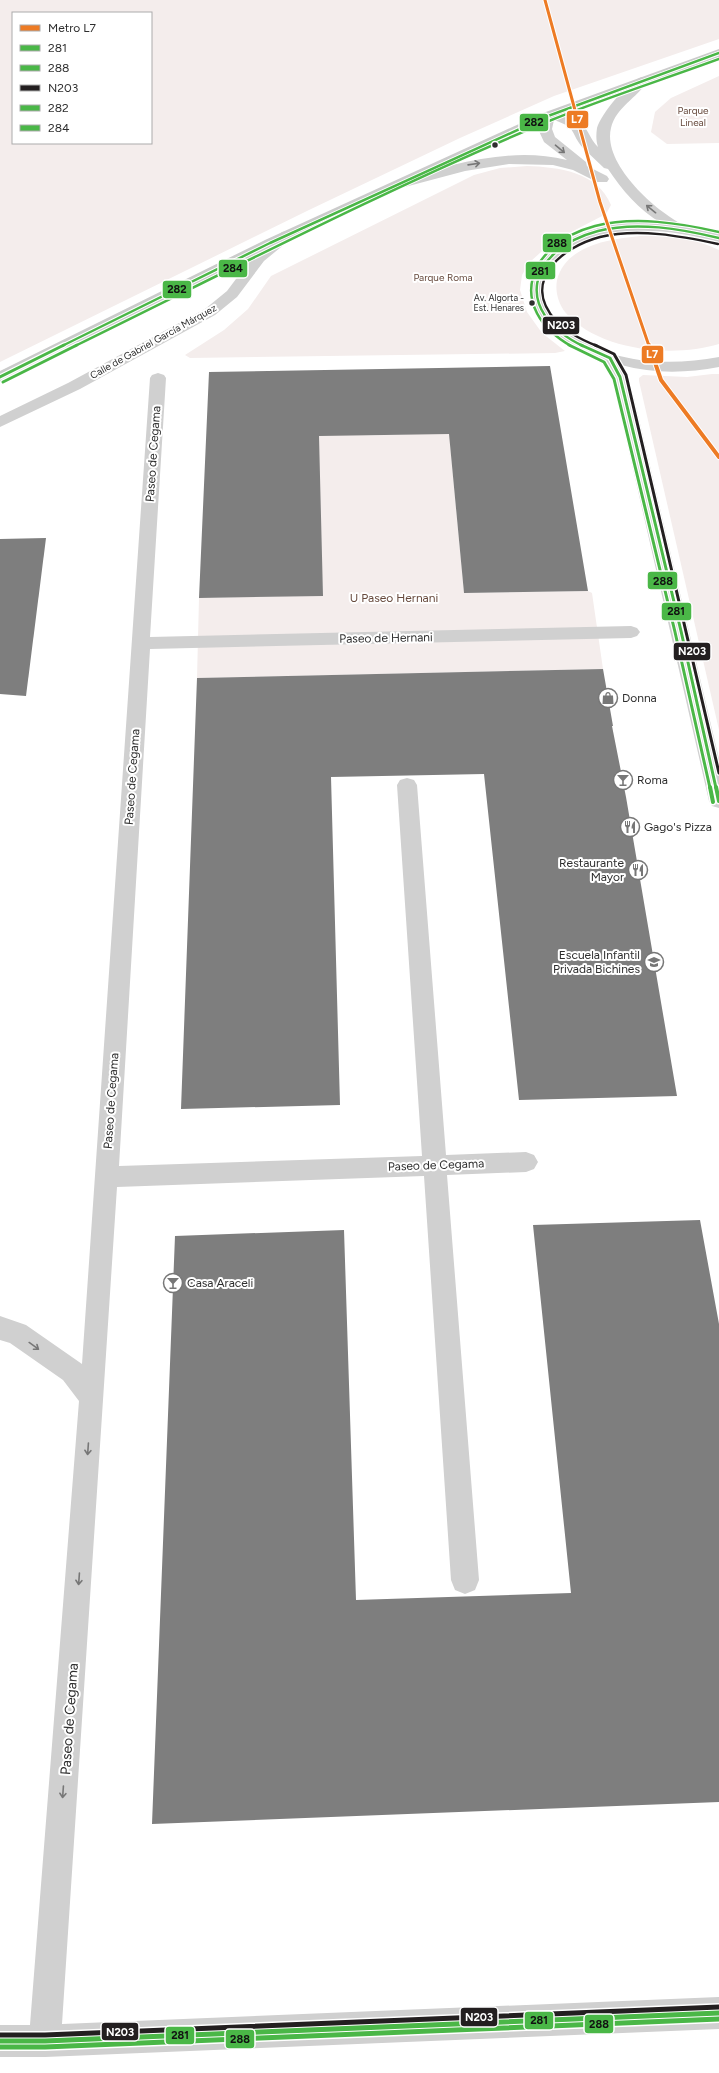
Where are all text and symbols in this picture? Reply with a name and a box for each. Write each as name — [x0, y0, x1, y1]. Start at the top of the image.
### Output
legend — [12, 12, 152, 144]
text: Metro L7 — [48, 21, 96, 35]
text: 281 — [48, 41, 67, 55]
text: 288 — [48, 61, 69, 75]
text: N203 — [48, 81, 78, 95]
text: 282 — [48, 101, 69, 115]
park label: Parque Lineal — [678, 104, 709, 129]
line badge: L7 — [566, 110, 589, 129]
line badge: 282 — [519, 113, 549, 132]
text: L7 — [571, 113, 583, 126]
text: 282 — [524, 116, 544, 129]
text: 284 — [48, 121, 70, 135]
unlabelled marker — [490, 140, 500, 150]
one-way arrow — [555, 145, 566, 154]
one-way arrow — [467, 160, 480, 168]
one-way arrow — [645, 204, 656, 213]
line badge: 288 — [542, 233, 572, 253]
text: 288 — [547, 237, 567, 250]
line badge: 284 — [218, 259, 248, 278]
line badge: 281 — [525, 261, 556, 280]
text: 284 — [223, 262, 243, 275]
text: 281 — [531, 265, 549, 278]
park label: Parque Roma — [413, 271, 473, 284]
line badge: 282 — [162, 280, 192, 299]
text: 282 — [167, 283, 187, 296]
place label: Av. Algorta - Est. Henares — [474, 292, 524, 313]
marker: Av. Algorta - Est. Henares — [527, 298, 537, 308]
street label: Calle de Gabriel García Márquez — [88, 301, 219, 382]
line badge: N203 — [542, 316, 580, 335]
text: N203 — [547, 319, 575, 332]
line badge: L7 — [641, 345, 664, 364]
text: L7 — [646, 348, 658, 361]
street label: Paseo de Cegama — [143, 405, 163, 503]
line badge: 288 — [647, 571, 678, 590]
text: 288 — [653, 575, 673, 588]
park label: U Paseo Hernani — [350, 591, 438, 605]
line badge: 281 — [661, 602, 692, 621]
text: 281 — [667, 605, 685, 618]
street label: Paseo de Hernani — [339, 630, 433, 646]
line badge: N203 — [673, 642, 711, 661]
text: N203 — [678, 645, 706, 658]
shop icon: Donna — [597, 687, 619, 709]
place label: Donna — [622, 691, 657, 705]
street label: Paseo de Cegama — [122, 728, 142, 826]
bar icon: Roma — [612, 769, 634, 791]
place label: Roma — [637, 773, 668, 787]
restaurant icon: Gago's Pizza — [619, 816, 641, 838]
place label: Gago's Pizza — [644, 820, 712, 834]
place label: Restaurante Mayor — [559, 856, 624, 884]
restaurant icon: Restaurante Mayor — [627, 859, 649, 881]
place label: Escuela Infantil Privada Bichines — [553, 948, 640, 976]
school or university icon: Escuela Infantil Privada Bichines — [643, 951, 665, 973]
street label: Paseo de Cegama — [101, 1052, 121, 1150]
street label: Paseo de Cegama — [388, 1156, 484, 1174]
bar icon: Casa Araceli — [162, 1272, 184, 1294]
place label: Casa Araceli — [187, 1276, 253, 1290]
one-way arrow — [29, 1341, 40, 1350]
one-way arrow — [85, 1442, 92, 1455]
one-way arrow — [75, 1572, 82, 1585]
street label: Paseo de Cegama — [57, 1662, 82, 1776]
one-way arrow — [60, 1785, 67, 1798]
line badge: N203 — [460, 2007, 498, 2027]
text: N203 — [465, 2011, 493, 2024]
line badge: 281 — [524, 2011, 554, 2030]
text: 281 — [530, 2014, 548, 2027]
line badge: 288 — [584, 2014, 614, 2034]
text: 288 — [589, 2018, 609, 2031]
line badge: N203 — [101, 2022, 139, 2041]
text: N203 — [106, 2026, 134, 2039]
line badge: 281 — [165, 2026, 195, 2045]
text: 281 — [171, 2029, 189, 2042]
line badge: 288 — [225, 2029, 255, 2049]
text: 288 — [230, 2033, 250, 2046]

